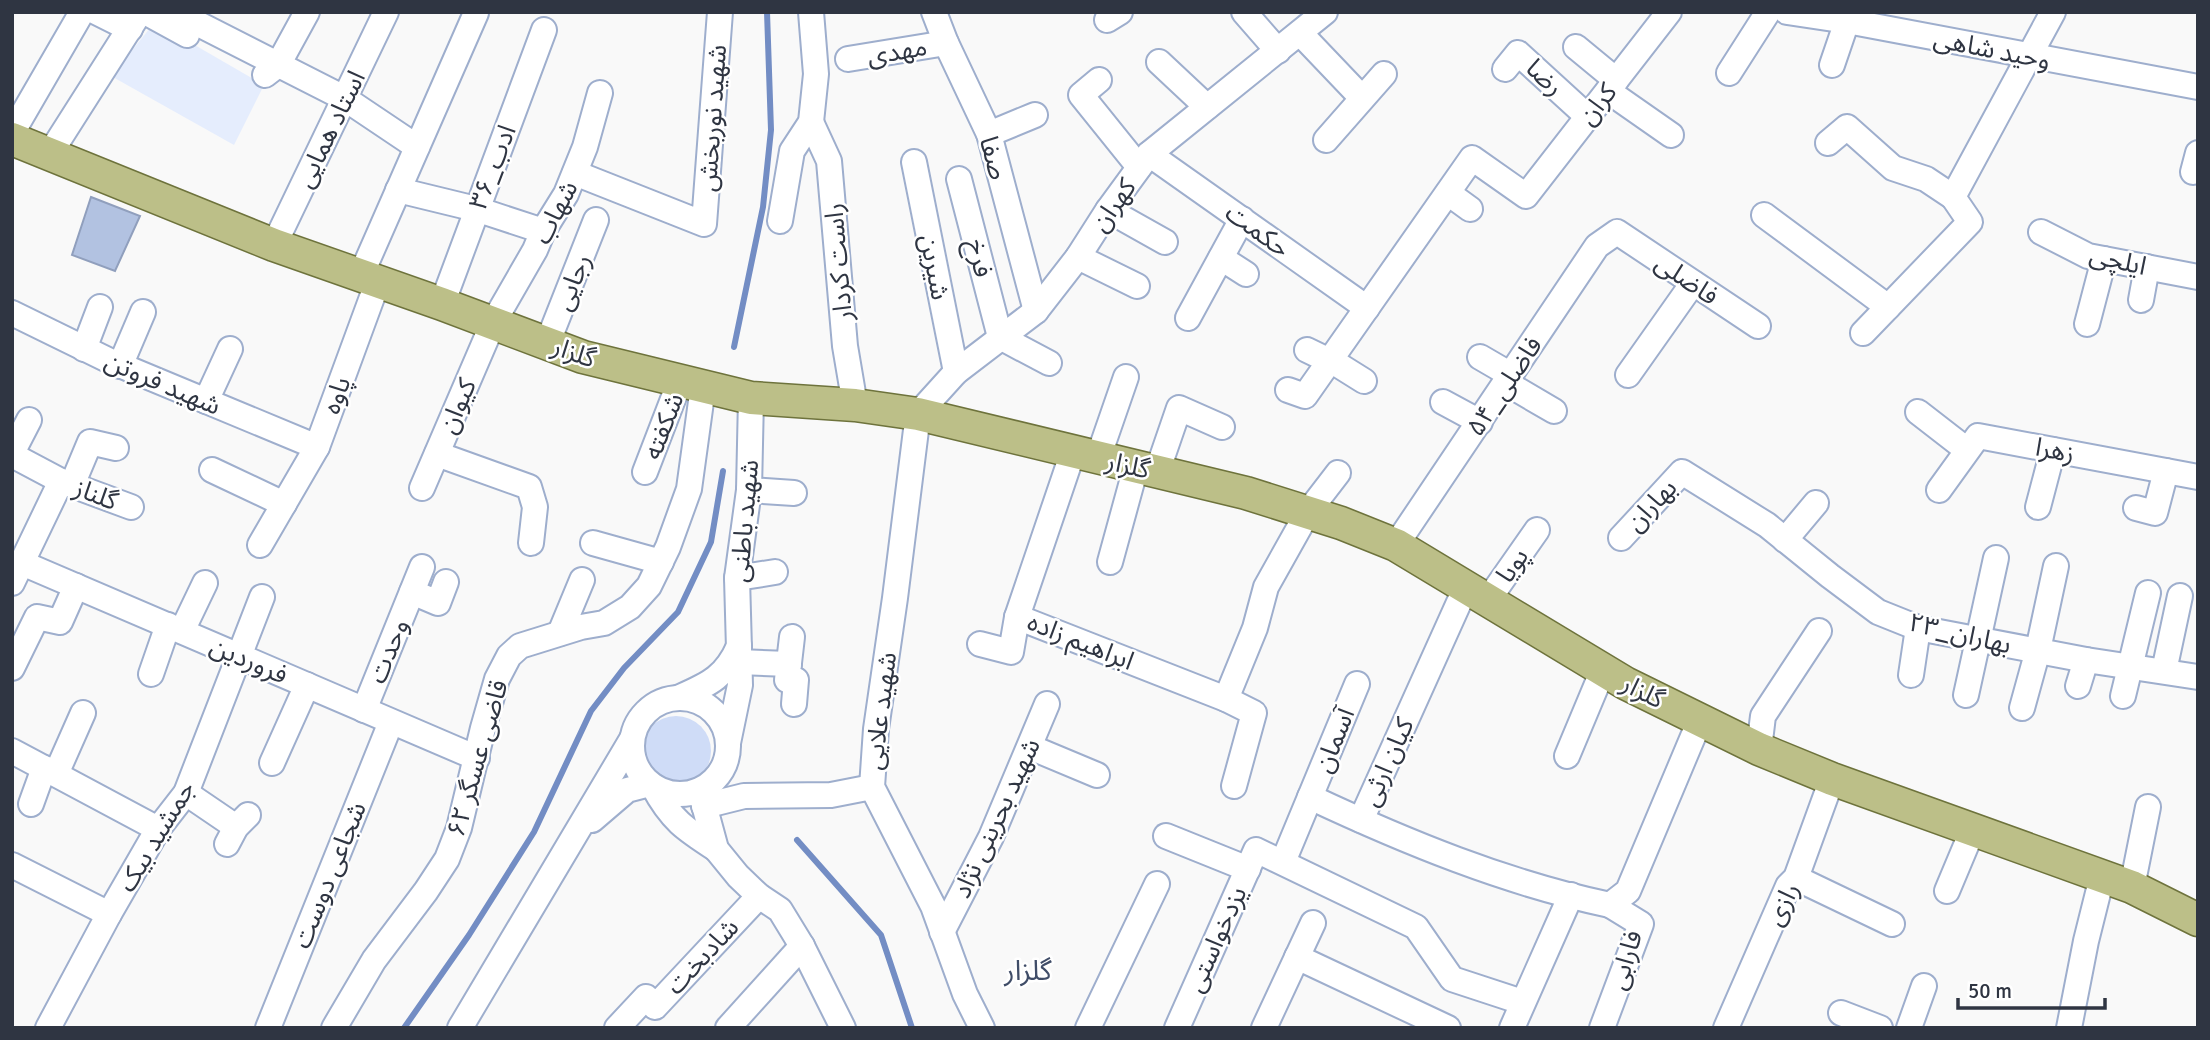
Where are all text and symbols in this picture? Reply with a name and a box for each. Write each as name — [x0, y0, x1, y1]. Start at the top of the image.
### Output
street label: وحید شاهی — [1931, 23, 2053, 77]
street label: مهدی — [865, 31, 930, 73]
street label: شهید نوربخش — [692, 43, 734, 193]
street label: رضا — [1519, 52, 1570, 103]
street label: استاد همایی — [289, 66, 373, 193]
street label: کران — [1572, 77, 1624, 132]
street label: ۳۶_ادب — [462, 121, 524, 214]
street label: صفا — [972, 133, 1014, 184]
street label: کهران — [1084, 173, 1144, 238]
street label: شهاب — [526, 175, 585, 250]
street label: حکمت — [1219, 197, 1296, 265]
street label: راست کردار — [818, 202, 860, 323]
street label: شیرین — [912, 232, 956, 303]
street label: فرخ — [957, 236, 999, 281]
street label: ایلچی — [2086, 239, 2149, 283]
street label: فاضلی — [1649, 247, 1724, 313]
street label: رجایی — [547, 249, 599, 315]
street label: گلزار — [547, 330, 600, 375]
street label: ۵۴_فاضلی — [1460, 331, 1550, 442]
street label: شهید فروتن — [100, 345, 226, 423]
street label: پاوه — [315, 372, 359, 419]
street label: کیوان — [432, 374, 484, 439]
street label: شکفته — [637, 389, 691, 464]
street label: زهرا — [2032, 432, 2077, 470]
street label: گلزار — [1102, 445, 1153, 487]
street label: شهید باطنی — [724, 458, 766, 584]
street label: گلناز — [68, 472, 122, 518]
street label: بهاران — [1619, 473, 1684, 539]
street label: پویا — [1490, 542, 1536, 589]
street label: ابراهیم زاده — [1022, 606, 1139, 681]
street label: ۲۳_بهاران — [1905, 607, 2014, 661]
street label: وحدت — [362, 615, 416, 688]
street label: فروردین — [205, 630, 292, 692]
street label: شهید علایی — [858, 650, 904, 772]
street label: گلزار — [1615, 667, 1670, 716]
street label: قاضی عسگر ۶۲ — [440, 676, 516, 840]
street label: آسمان — [1308, 702, 1363, 777]
street label: کیان ارثی — [1354, 713, 1422, 812]
street label: شهید بحرینی نژاد — [946, 733, 1048, 903]
street label: جمشید بیک — [111, 775, 202, 898]
street label: شجاعی دوست — [286, 797, 374, 953]
street label: رازی — [1759, 877, 1807, 931]
street label: یزدخواستی — [1179, 881, 1254, 997]
street label: شادبخت — [660, 912, 746, 1001]
street label: فارابی — [1602, 927, 1650, 994]
district label: گلزار — [1003, 954, 1052, 988]
scale bar — [1958, 967, 2105, 1011]
text: 50 m — [1968, 978, 2012, 1004]

